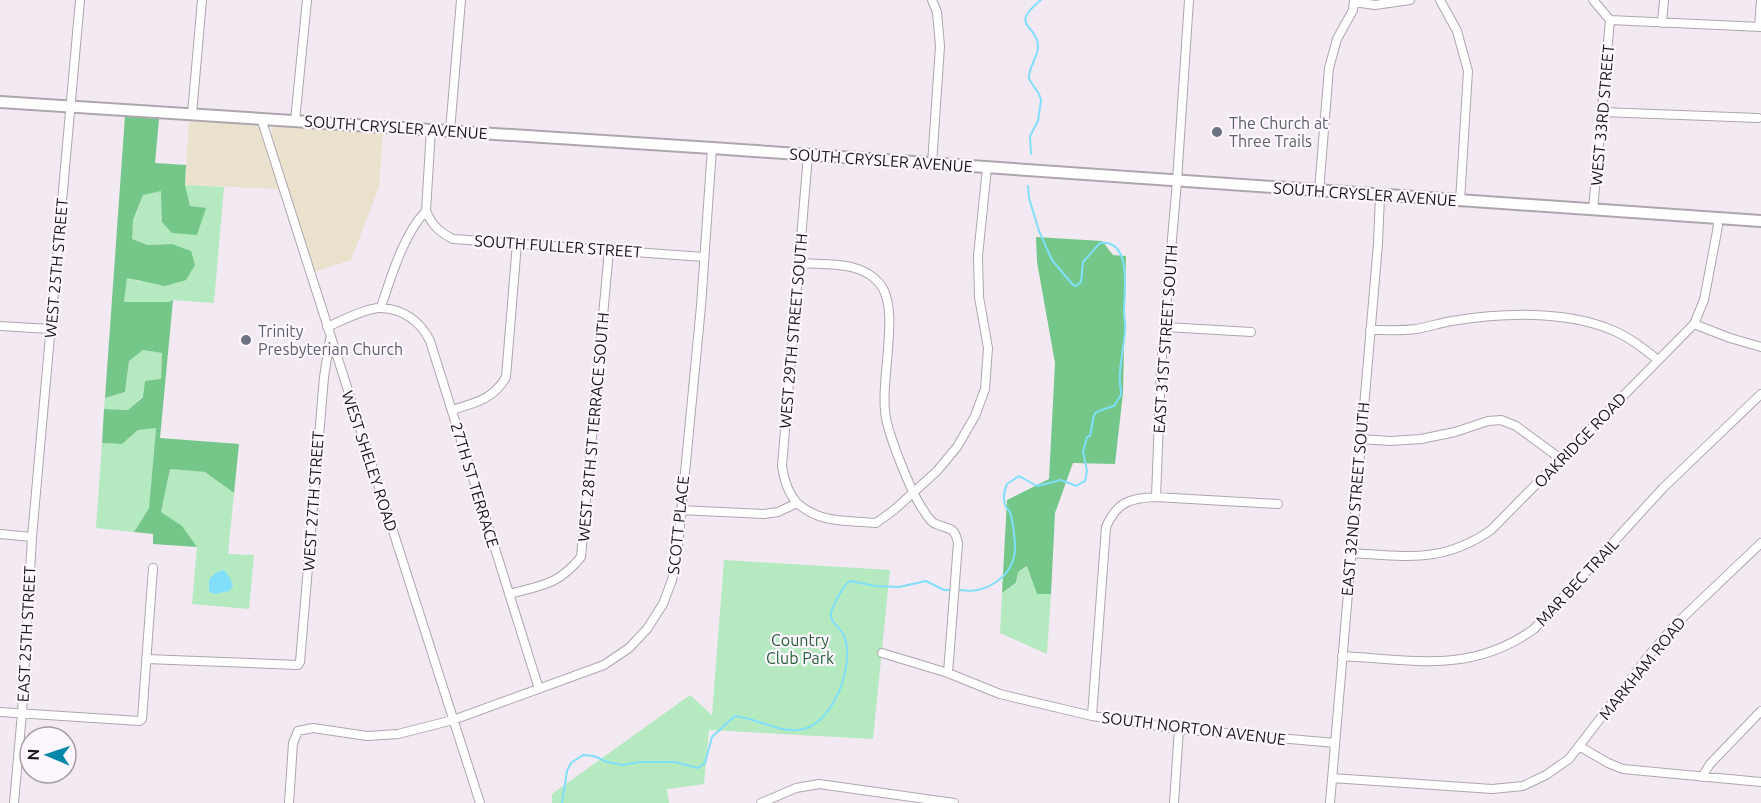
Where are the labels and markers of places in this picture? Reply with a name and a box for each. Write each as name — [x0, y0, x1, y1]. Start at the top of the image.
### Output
place label: The Church at Three Trails — [1229, 114, 1329, 150]
marker: The Church at Three Trails — [1210, 125, 1224, 139]
place label: Trinity Presbyterian Church — [258, 322, 403, 358]
marker: Trinity Presbyterian Church — [239, 333, 253, 347]

